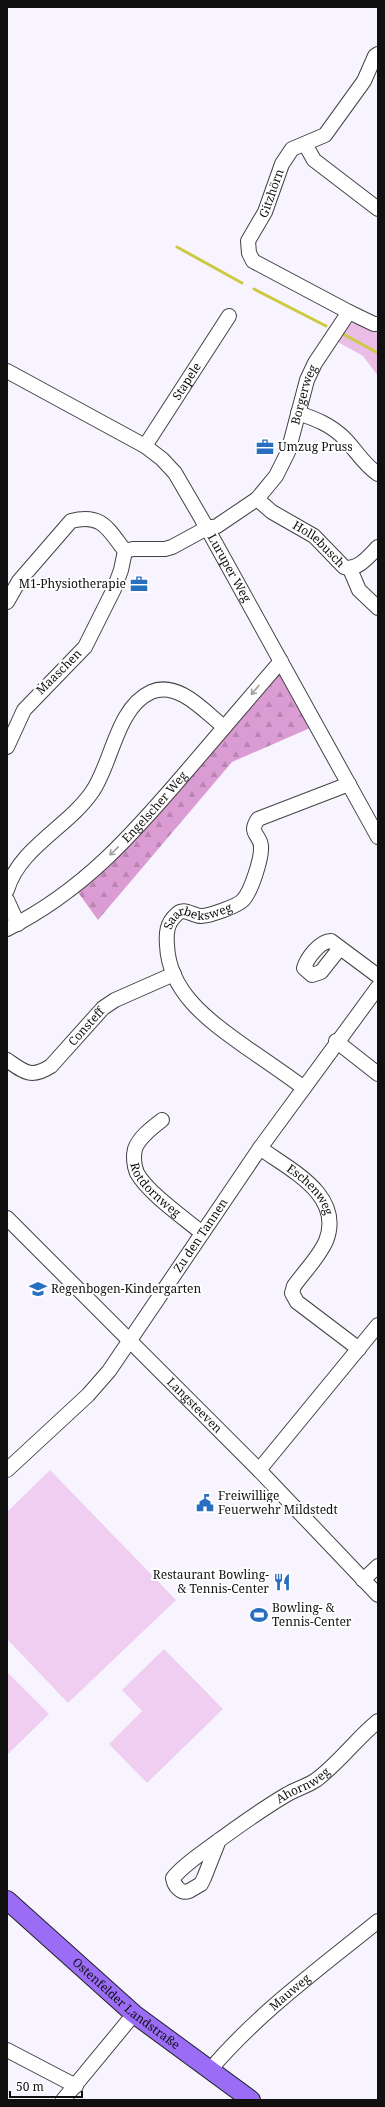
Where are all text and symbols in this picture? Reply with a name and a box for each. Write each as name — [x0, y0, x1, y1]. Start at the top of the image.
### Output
street label: Gitzhörn — [254, 166, 288, 221]
street label: Stapele — [168, 359, 205, 403]
street label: Borgerweg — [287, 361, 321, 427]
office icon: Umzug Pruss — [255, 437, 275, 457]
place label: Umzug Pruss — [278, 438, 353, 455]
street label: Hollebusch — [290, 517, 349, 571]
street label: Luruper Weg — [204, 531, 256, 606]
office icon: M1-Physiotherapie — [129, 574, 149, 594]
place label: M1-Physiotherapie — [19, 575, 126, 592]
street label: Maaschen — [32, 645, 85, 698]
one-way arrow — [251, 685, 260, 696]
street label: Engelscher Weg — [118, 767, 191, 846]
one-way arrow — [109, 846, 119, 856]
street label: Saarbeksweg — [159, 898, 235, 932]
street label: Consteff — [64, 1002, 109, 1049]
street label: Eschenweg — [284, 1160, 338, 1217]
street label: Rotdornweg — [126, 1161, 185, 1221]
street label: Zu den Tannen — [169, 1195, 232, 1276]
school or university icon: Regenbogen-Kindergarten — [28, 1279, 48, 1299]
place label: Regenbogen-Kindergarten — [51, 1280, 201, 1297]
street label: Langsteeven — [163, 1374, 226, 1437]
place label: Freiwillige Feuerwehr Mildstedt — [218, 1487, 338, 1518]
public building icon: Freiwillige Feuerwehr Mildstedt — [195, 1493, 215, 1513]
place label: Restaurant Bowling- & Tennis-Center — [153, 1566, 269, 1597]
restaurant icon: Restaurant Bowling- & Tennis-Center — [272, 1572, 292, 1592]
place label: Bowling- & Tennis-Center — [272, 1599, 352, 1630]
sports icon: Bowling- & Tennis-Center — [249, 1605, 269, 1625]
street label: Ahornweg — [272, 1763, 334, 1807]
street label: Ostenfelder Landstraße — [69, 1954, 184, 2053]
street label: Mauweg — [265, 1969, 314, 2014]
scale bar — [10, 2073, 82, 2099]
text: 50 m — [16, 2078, 44, 2095]

